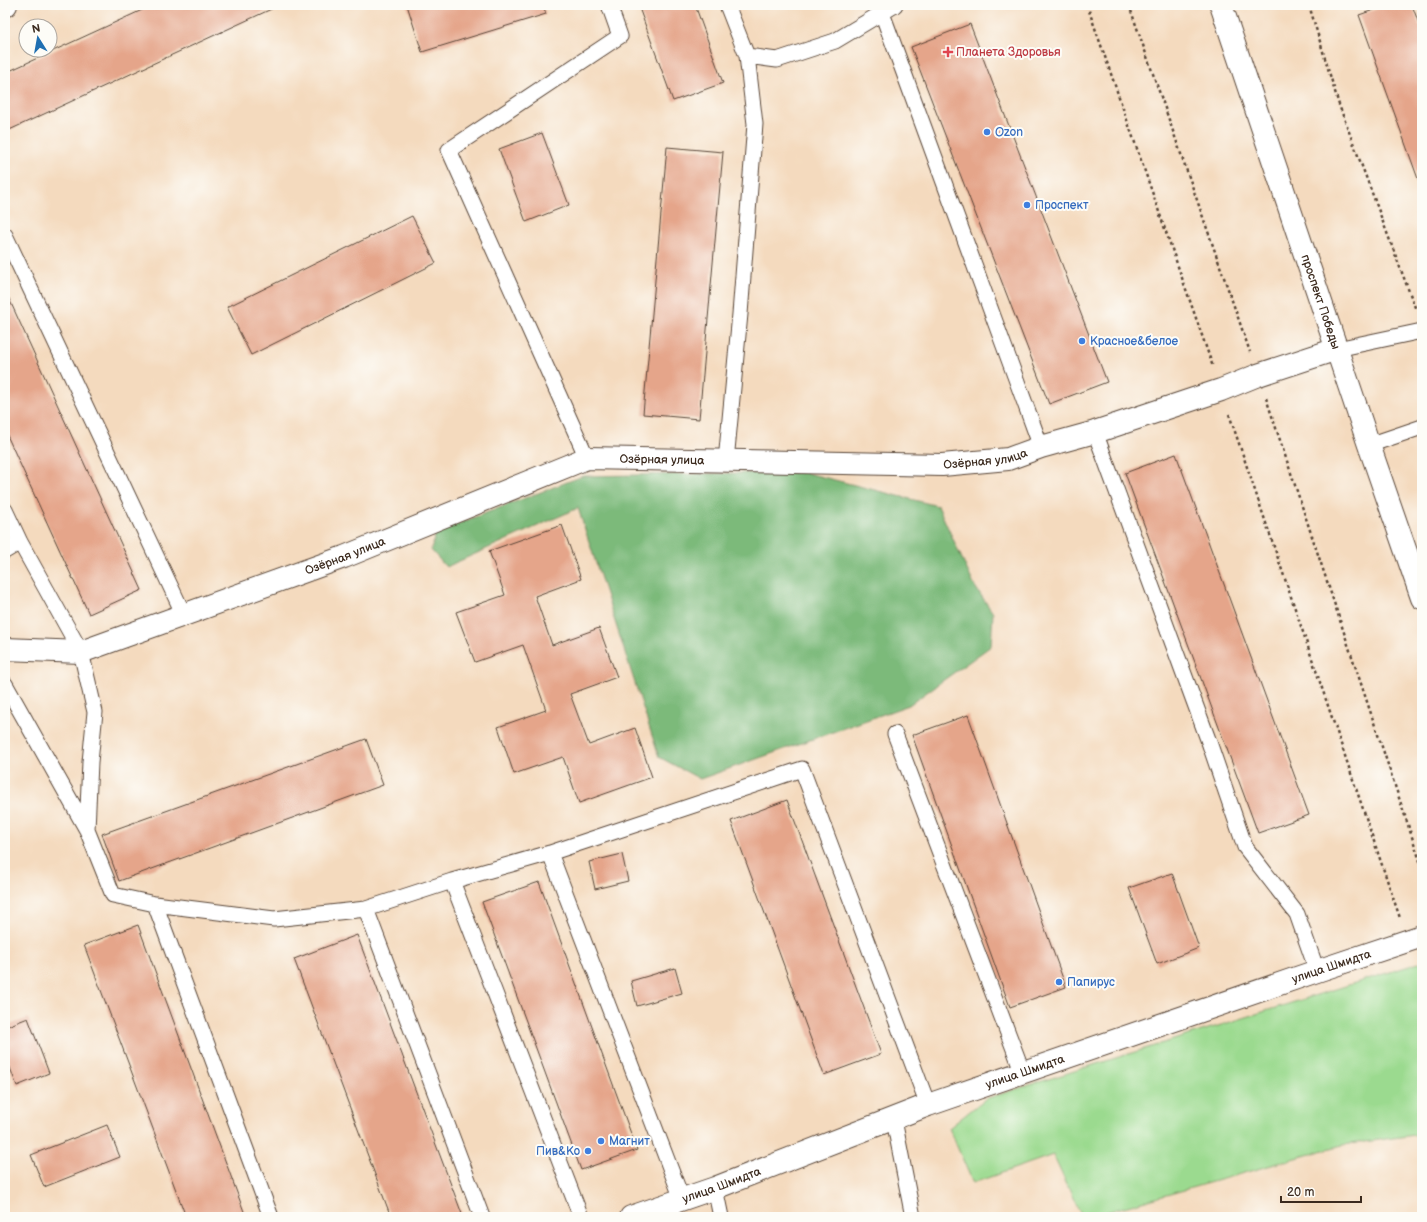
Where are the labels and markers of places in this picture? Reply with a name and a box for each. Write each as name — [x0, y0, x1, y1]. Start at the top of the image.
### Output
place label: Планета Здоровья — [956, 45, 1061, 60]
marker: Планета Здоровья — [943, 47, 953, 57]
place label: Ozon — [995, 125, 1023, 140]
marker: Ozon — [982, 127, 992, 137]
place label: Проспект — [1035, 198, 1089, 213]
marker: Проспект — [1022, 200, 1032, 210]
place label: Красное&белое — [1090, 334, 1179, 349]
marker: Красное&белое — [1077, 336, 1087, 346]
place label: Папирус — [1067, 975, 1115, 990]
marker: Папирус — [1054, 977, 1064, 987]
place label: Магнит — [609, 1134, 650, 1149]
marker: Магнит — [596, 1136, 606, 1146]
place label: Пив&Ко — [536, 1144, 580, 1159]
marker: Пив&Ко — [583, 1146, 593, 1156]

